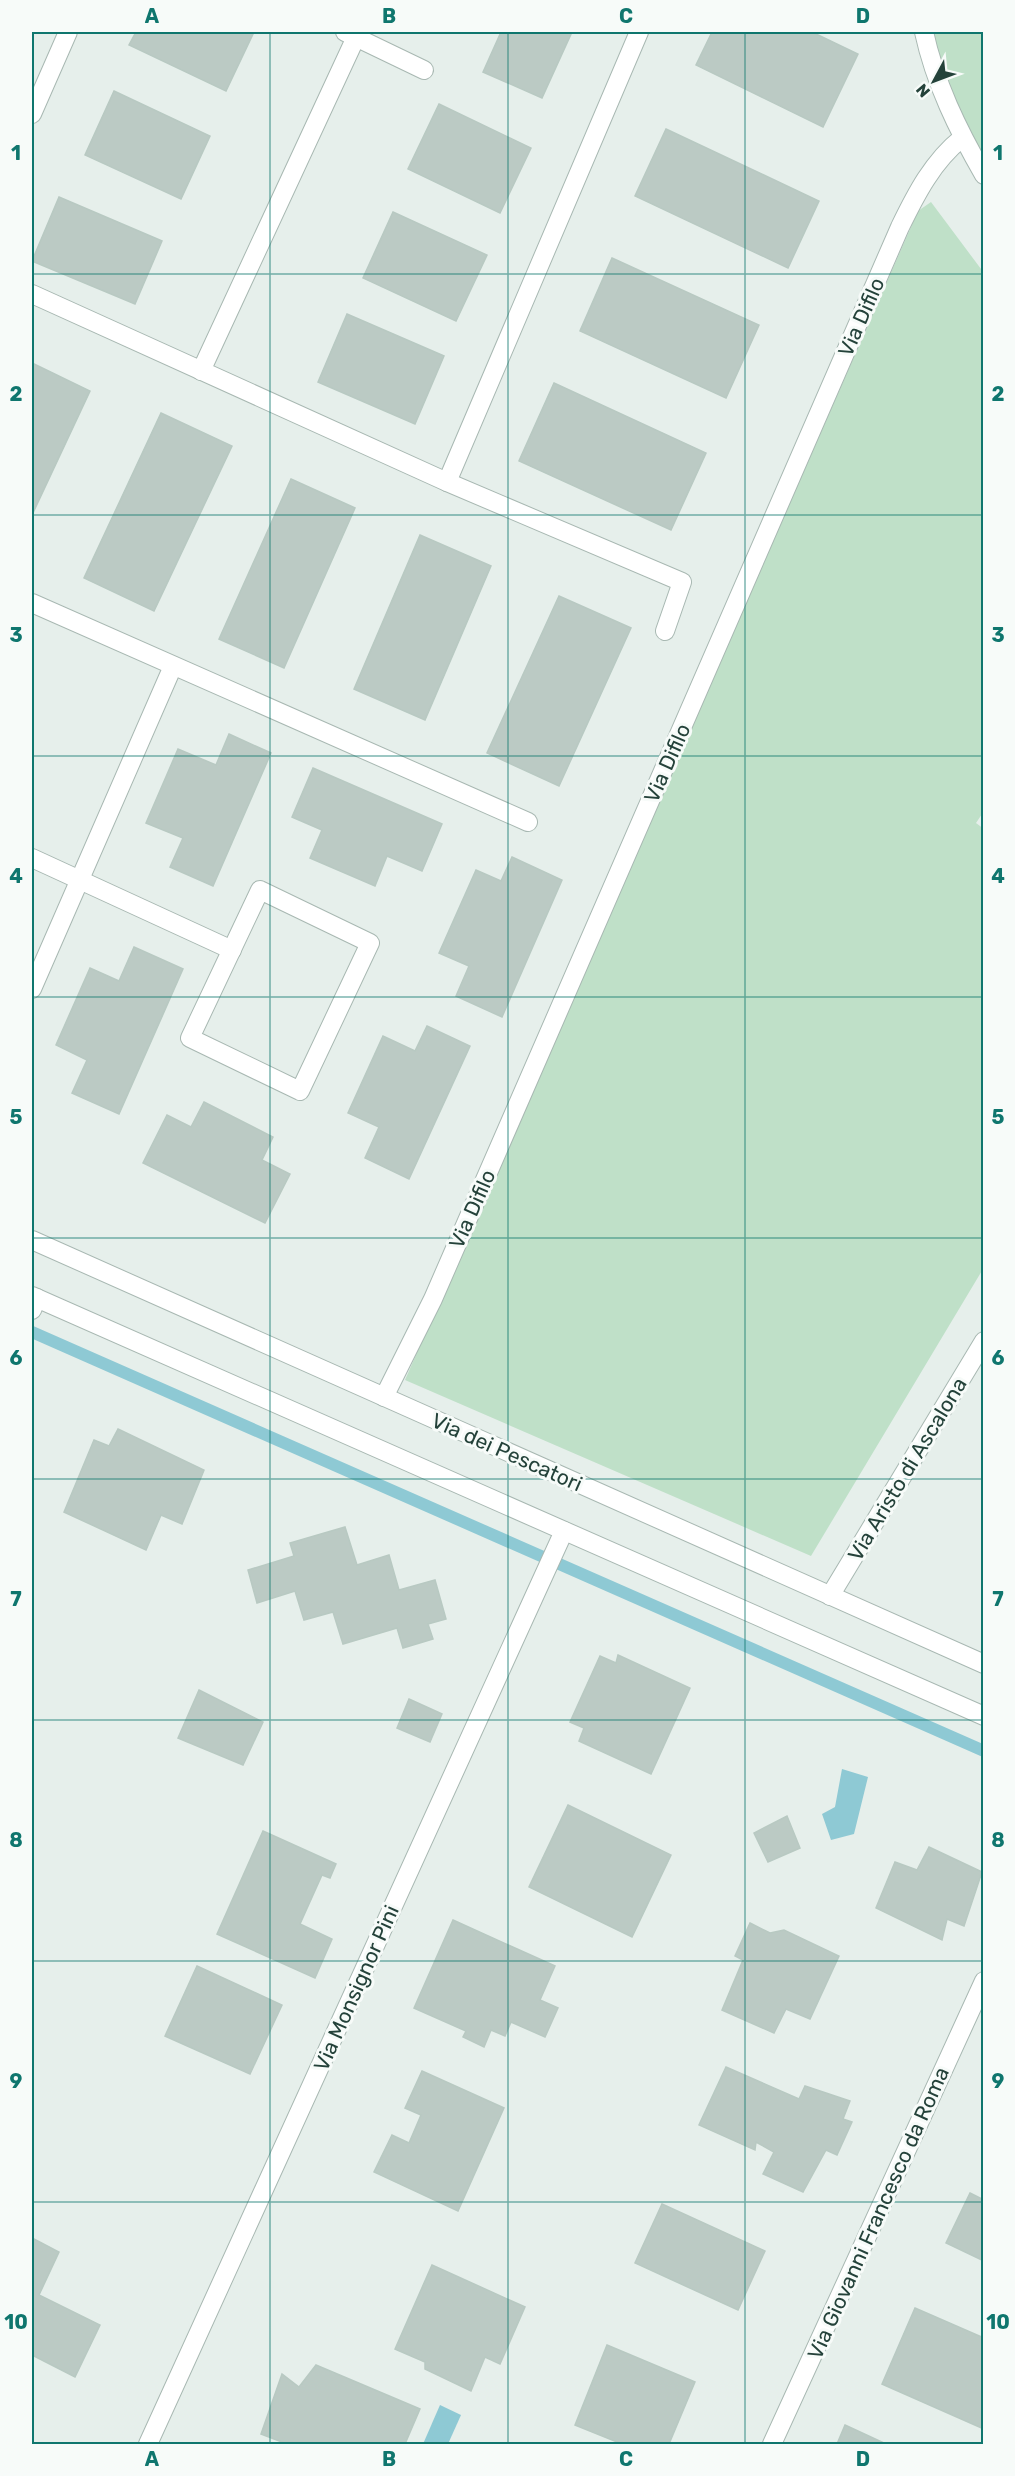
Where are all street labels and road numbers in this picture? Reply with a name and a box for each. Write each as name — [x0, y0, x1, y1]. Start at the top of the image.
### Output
street label: Via Difilo — [833, 274, 889, 360]
street label: Via Difilo — [639, 720, 695, 806]
street label: Via Difilo — [444, 1166, 500, 1252]
street label: Via Aristo di Ascalona — [842, 1373, 972, 1565]
street label: Via dei Pescatori — [428, 1408, 586, 1496]
street label: Via Monsignor Pini — [308, 1901, 404, 2075]
street label: Via Giovanni Francesco da Roma — [802, 2063, 954, 2363]

